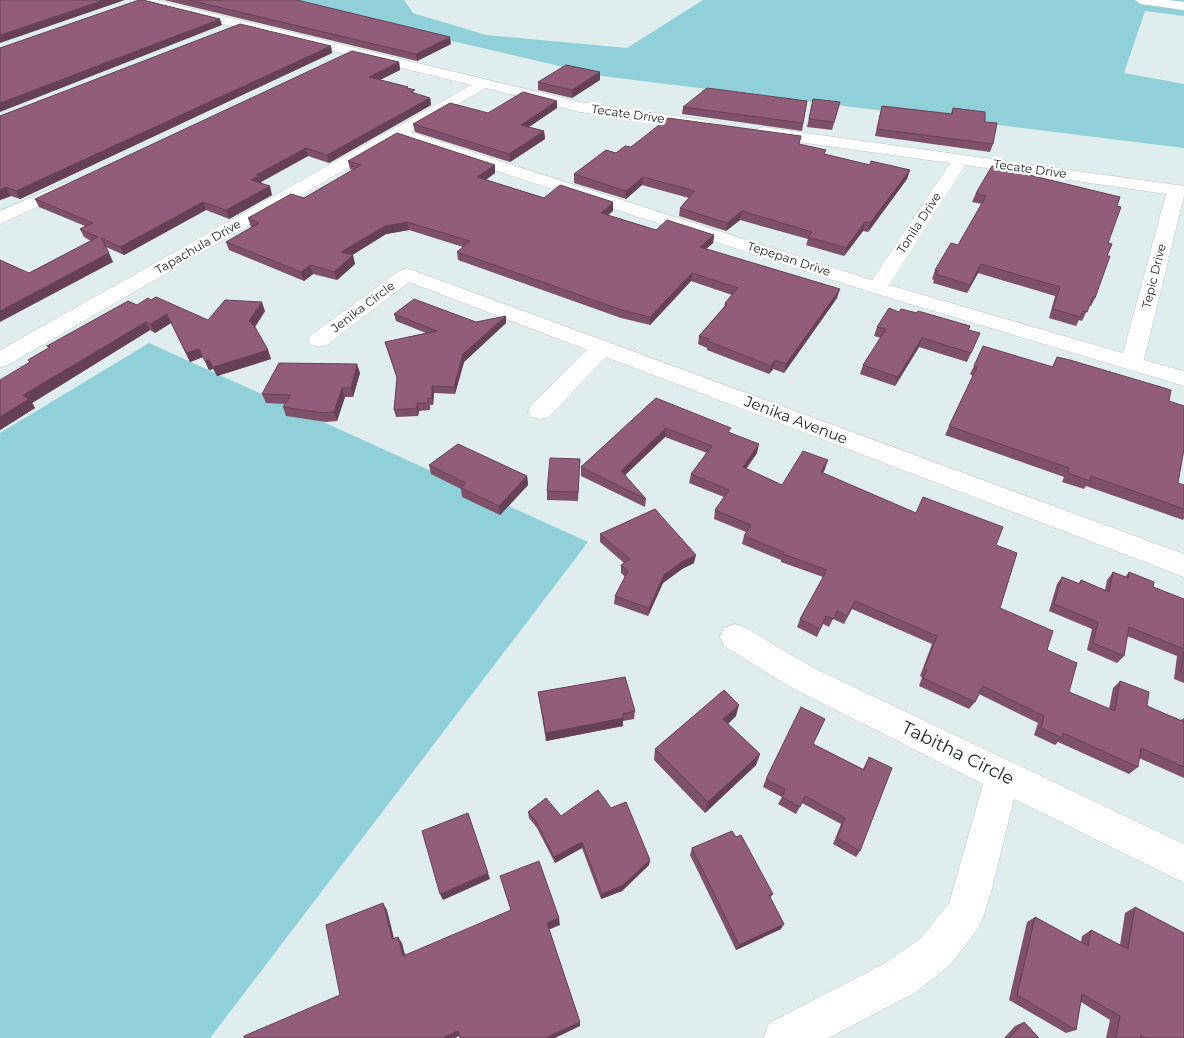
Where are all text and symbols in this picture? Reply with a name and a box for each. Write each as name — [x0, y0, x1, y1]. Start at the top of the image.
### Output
street label: Tecate Drive — [590, 101, 666, 126]
street label: Tecate Drive — [992, 156, 1068, 181]
street label: Tonila Drive — [893, 189, 944, 256]
street label: Tapachula Drive — [152, 216, 243, 277]
street label: Tepepan Drive — [746, 238, 833, 279]
street label: Tepic Drive — [1138, 242, 1169, 310]
street label: Jenika Circle — [327, 278, 397, 336]
street label: Jenika Avenue — [741, 391, 850, 448]
street label: Tabitha Circle — [898, 716, 1018, 790]

